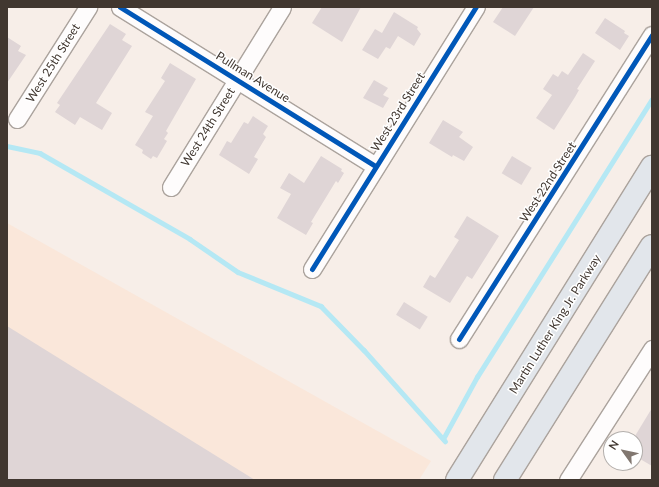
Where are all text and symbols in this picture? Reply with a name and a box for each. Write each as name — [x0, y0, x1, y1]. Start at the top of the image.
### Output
street label: West 25th Street — [23, 21, 83, 105]
street label: Pullman Avenue — [213, 48, 293, 106]
street label: West 23rd Street — [368, 70, 428, 154]
street label: West 24th Street — [178, 85, 238, 169]
street label: West 22nd Street — [517, 139, 579, 225]
street label: Martin Luther King Jr. Parkway — [506, 251, 604, 397]
north arrow — [603, 431, 643, 471]
text: N — [606, 438, 621, 452]

